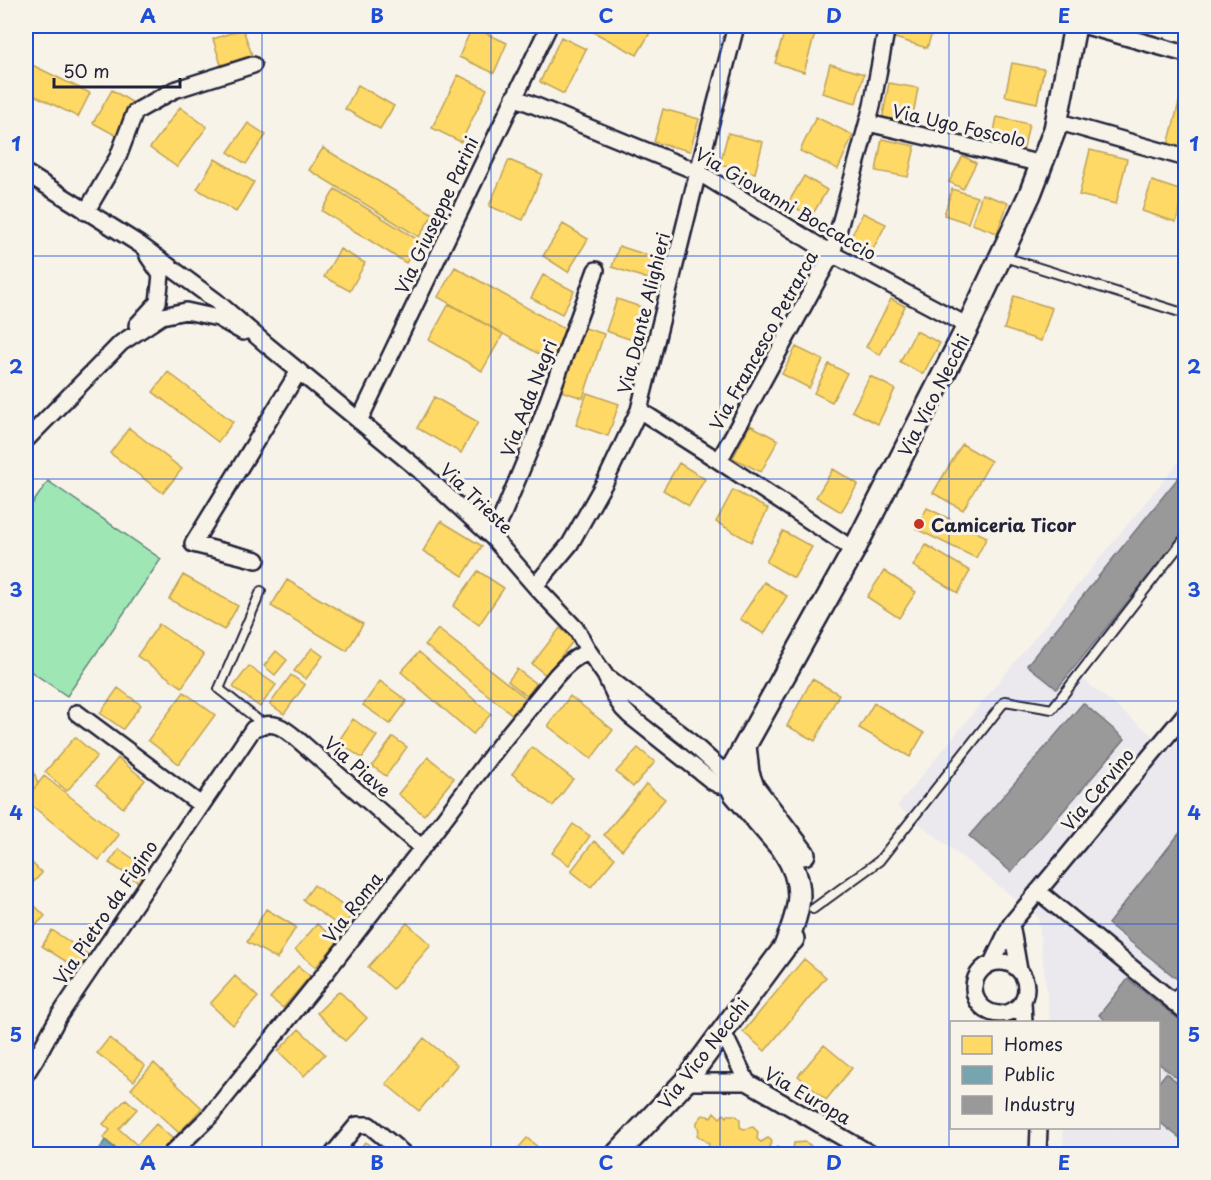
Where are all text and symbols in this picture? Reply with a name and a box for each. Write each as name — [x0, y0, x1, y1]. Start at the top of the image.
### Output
text: A — [140, 0, 156, 30]
text: B — [370, 0, 384, 30]
text: C — [598, 0, 614, 30]
text: D — [826, 0, 842, 30]
text: E — [1058, 0, 1070, 30]
scale bar — [54, 51, 180, 89]
text: 50 m — [63, 57, 110, 84]
street label: Via Ugo Foscolo — [889, 96, 1029, 154]
text: 1 — [11, 128, 21, 158]
text: 1 — [1189, 128, 1199, 158]
street label: Via Giuseppe Parini — [388, 132, 484, 298]
street label: Via Giovanni Boccaccio — [690, 140, 882, 266]
street label: Via Dante Alighieri — [610, 229, 676, 397]
street label: Via Francesco Petrarca — [702, 244, 824, 435]
street label: Via Vico Necchi — [890, 329, 976, 461]
street label: Via Ada Negri — [493, 335, 563, 461]
text: 2 — [9, 351, 23, 381]
text: 2 — [1187, 351, 1201, 381]
street label: Via Trieste — [434, 456, 520, 540]
place label: Camiceria Ticor — [931, 511, 1077, 538]
marker: Camiceria Ticor — [912, 517, 926, 531]
text: 3 — [9, 574, 23, 604]
text: 3 — [1187, 574, 1201, 604]
street label: Via Piave — [318, 729, 398, 803]
street label: Via Cervino — [1054, 742, 1140, 836]
text: 4 — [9, 797, 23, 827]
text: 4 — [1187, 797, 1201, 827]
street label: Via Pietro da Figino — [46, 834, 164, 990]
street label: Via Roma — [316, 866, 388, 948]
street label: Via Vico Necchi — [651, 992, 755, 1114]
text: 5 — [10, 1019, 22, 1049]
text: 5 — [1188, 1019, 1200, 1049]
legend — [950, 1021, 1160, 1129]
text: Homes — [1004, 1030, 1062, 1057]
street label: Via Europa — [760, 1059, 857, 1131]
text: Public — [1004, 1060, 1055, 1087]
text: Industry — [1004, 1090, 1075, 1117]
text: A — [140, 1147, 156, 1177]
text: B — [370, 1147, 384, 1177]
text: C — [598, 1147, 614, 1177]
text: D — [826, 1147, 842, 1177]
text: E — [1058, 1147, 1070, 1177]

